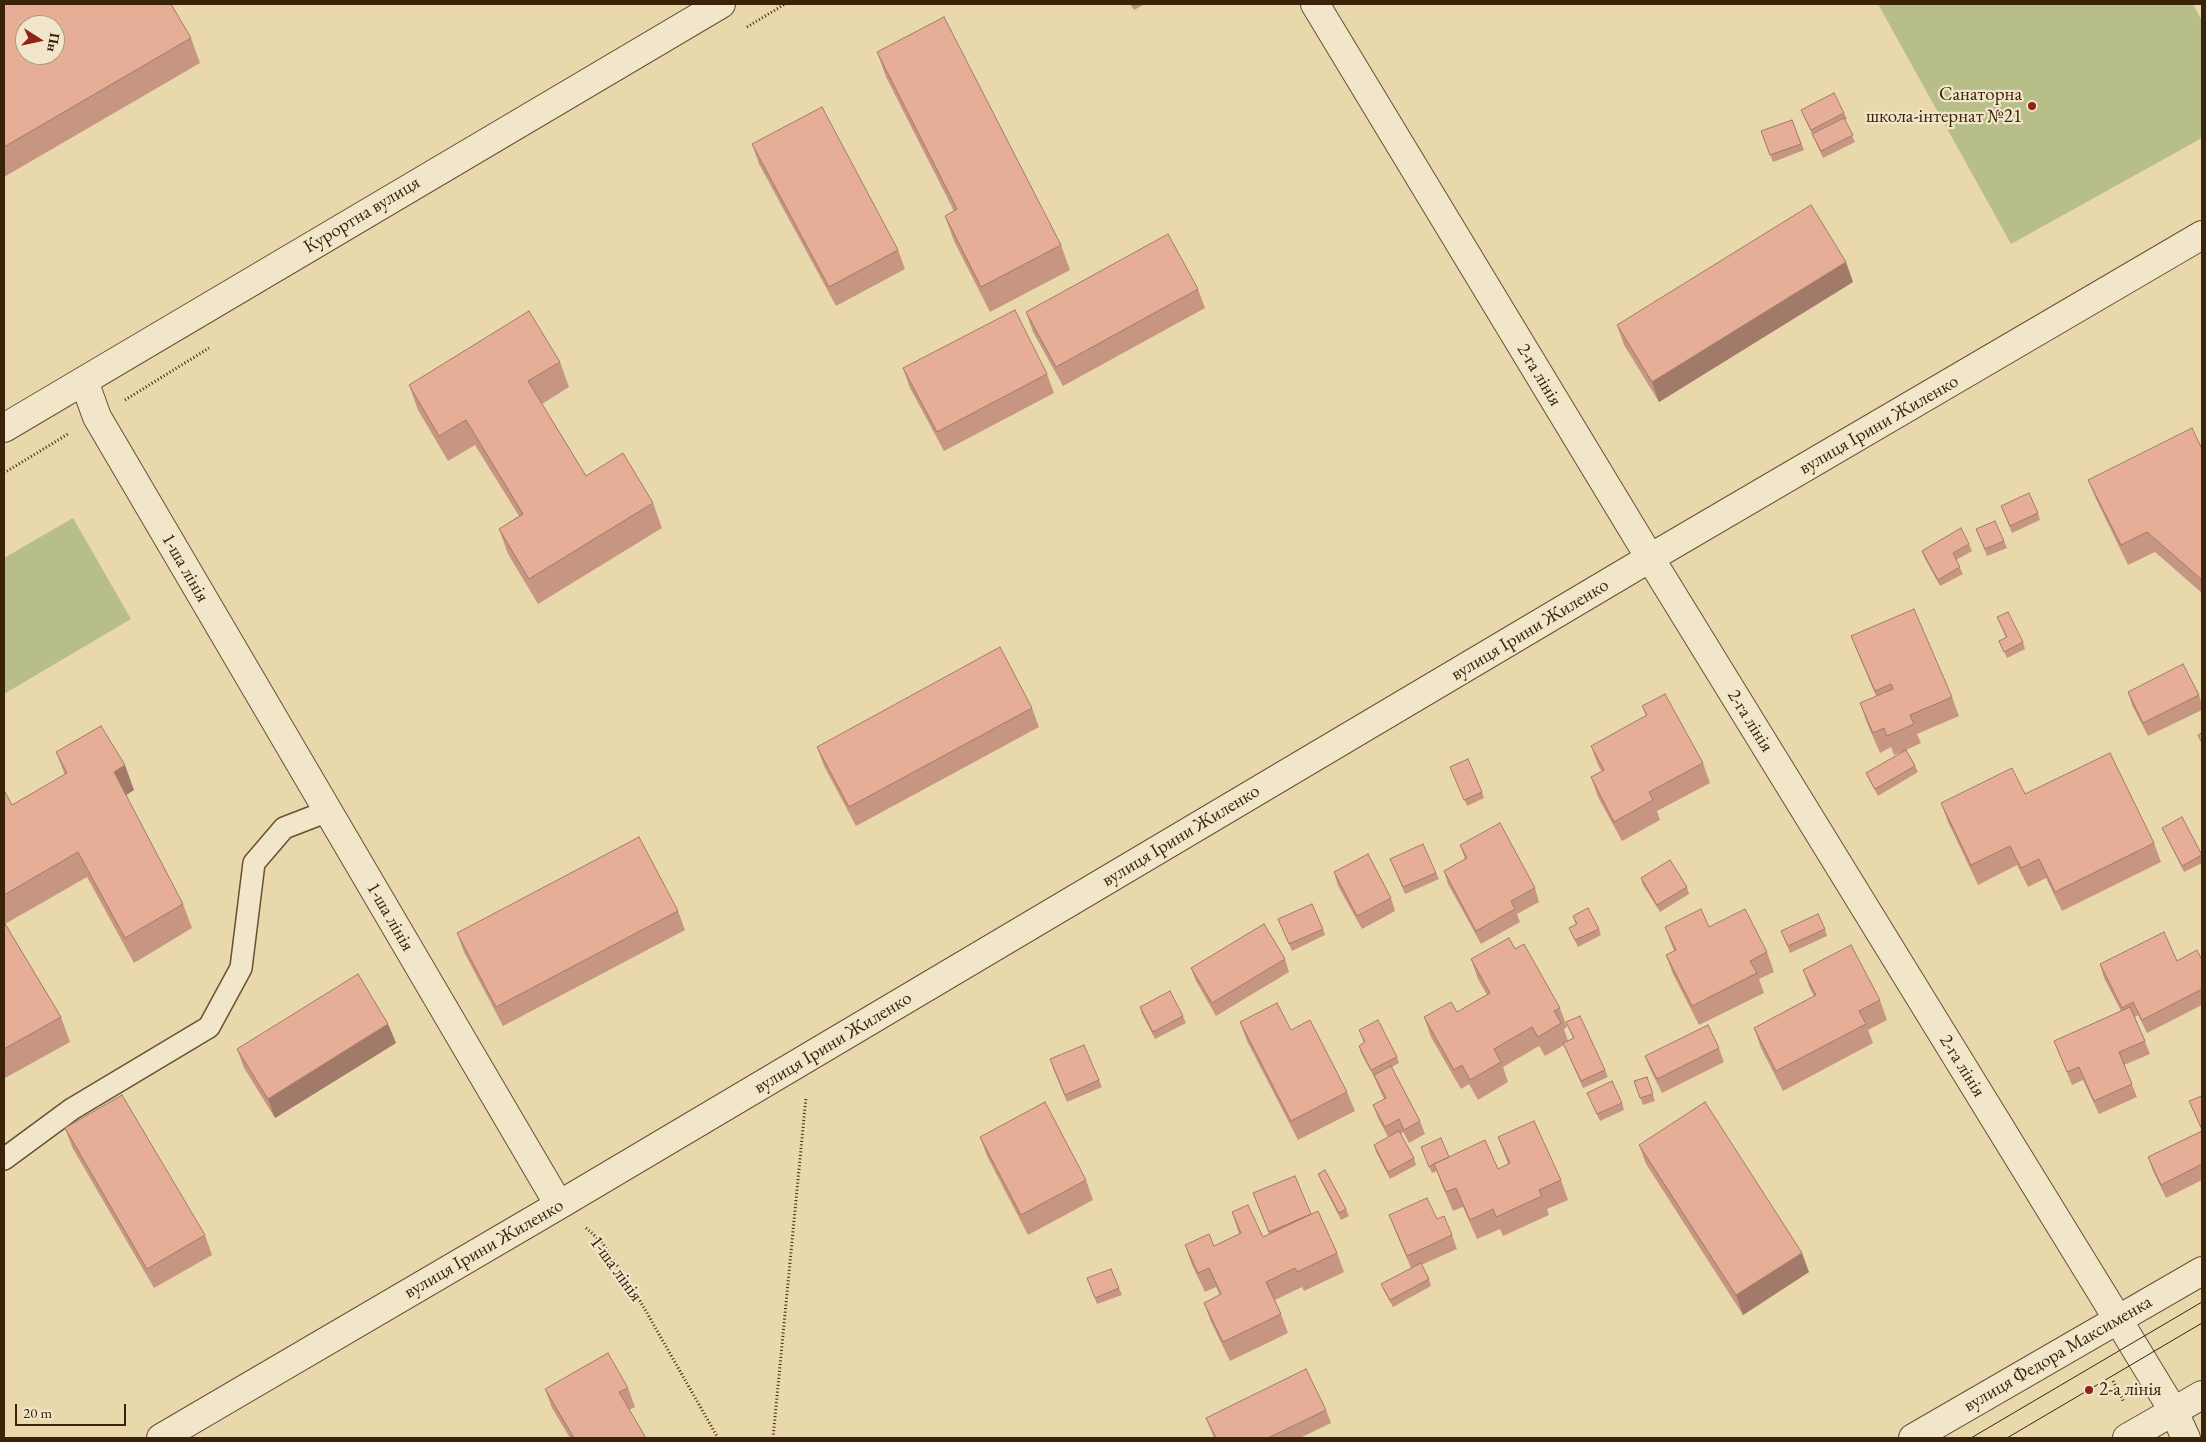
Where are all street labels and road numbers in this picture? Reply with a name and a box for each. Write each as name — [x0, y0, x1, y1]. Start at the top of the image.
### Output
street label: Курортна вулиця — [300, 171, 424, 259]
street label: 2-га лінія — [1511, 339, 1567, 411]
street label: вулиця Ірини Жиленко — [1795, 370, 1963, 480]
street label: 1-ша лінія — [156, 530, 214, 606]
street label: вулиця Ірини Жиленко — [1447, 574, 1613, 686]
street label: 2-га лінія — [1722, 686, 1778, 756]
street label: вулиця Ірини Жиленко — [1098, 780, 1264, 892]
street label: 1-ша лінія — [361, 879, 419, 955]
street label: вулиця Ірини Жиленко — [750, 987, 916, 1099]
street label: 2-га лінія — [1934, 1031, 1990, 1101]
street label: вулиця Ірини Жиленко — [400, 1194, 568, 1304]
street label: 1-ша лінія — [585, 1232, 647, 1306]
street label: вулиця Федора Максименка — [1960, 1291, 2156, 1417]

